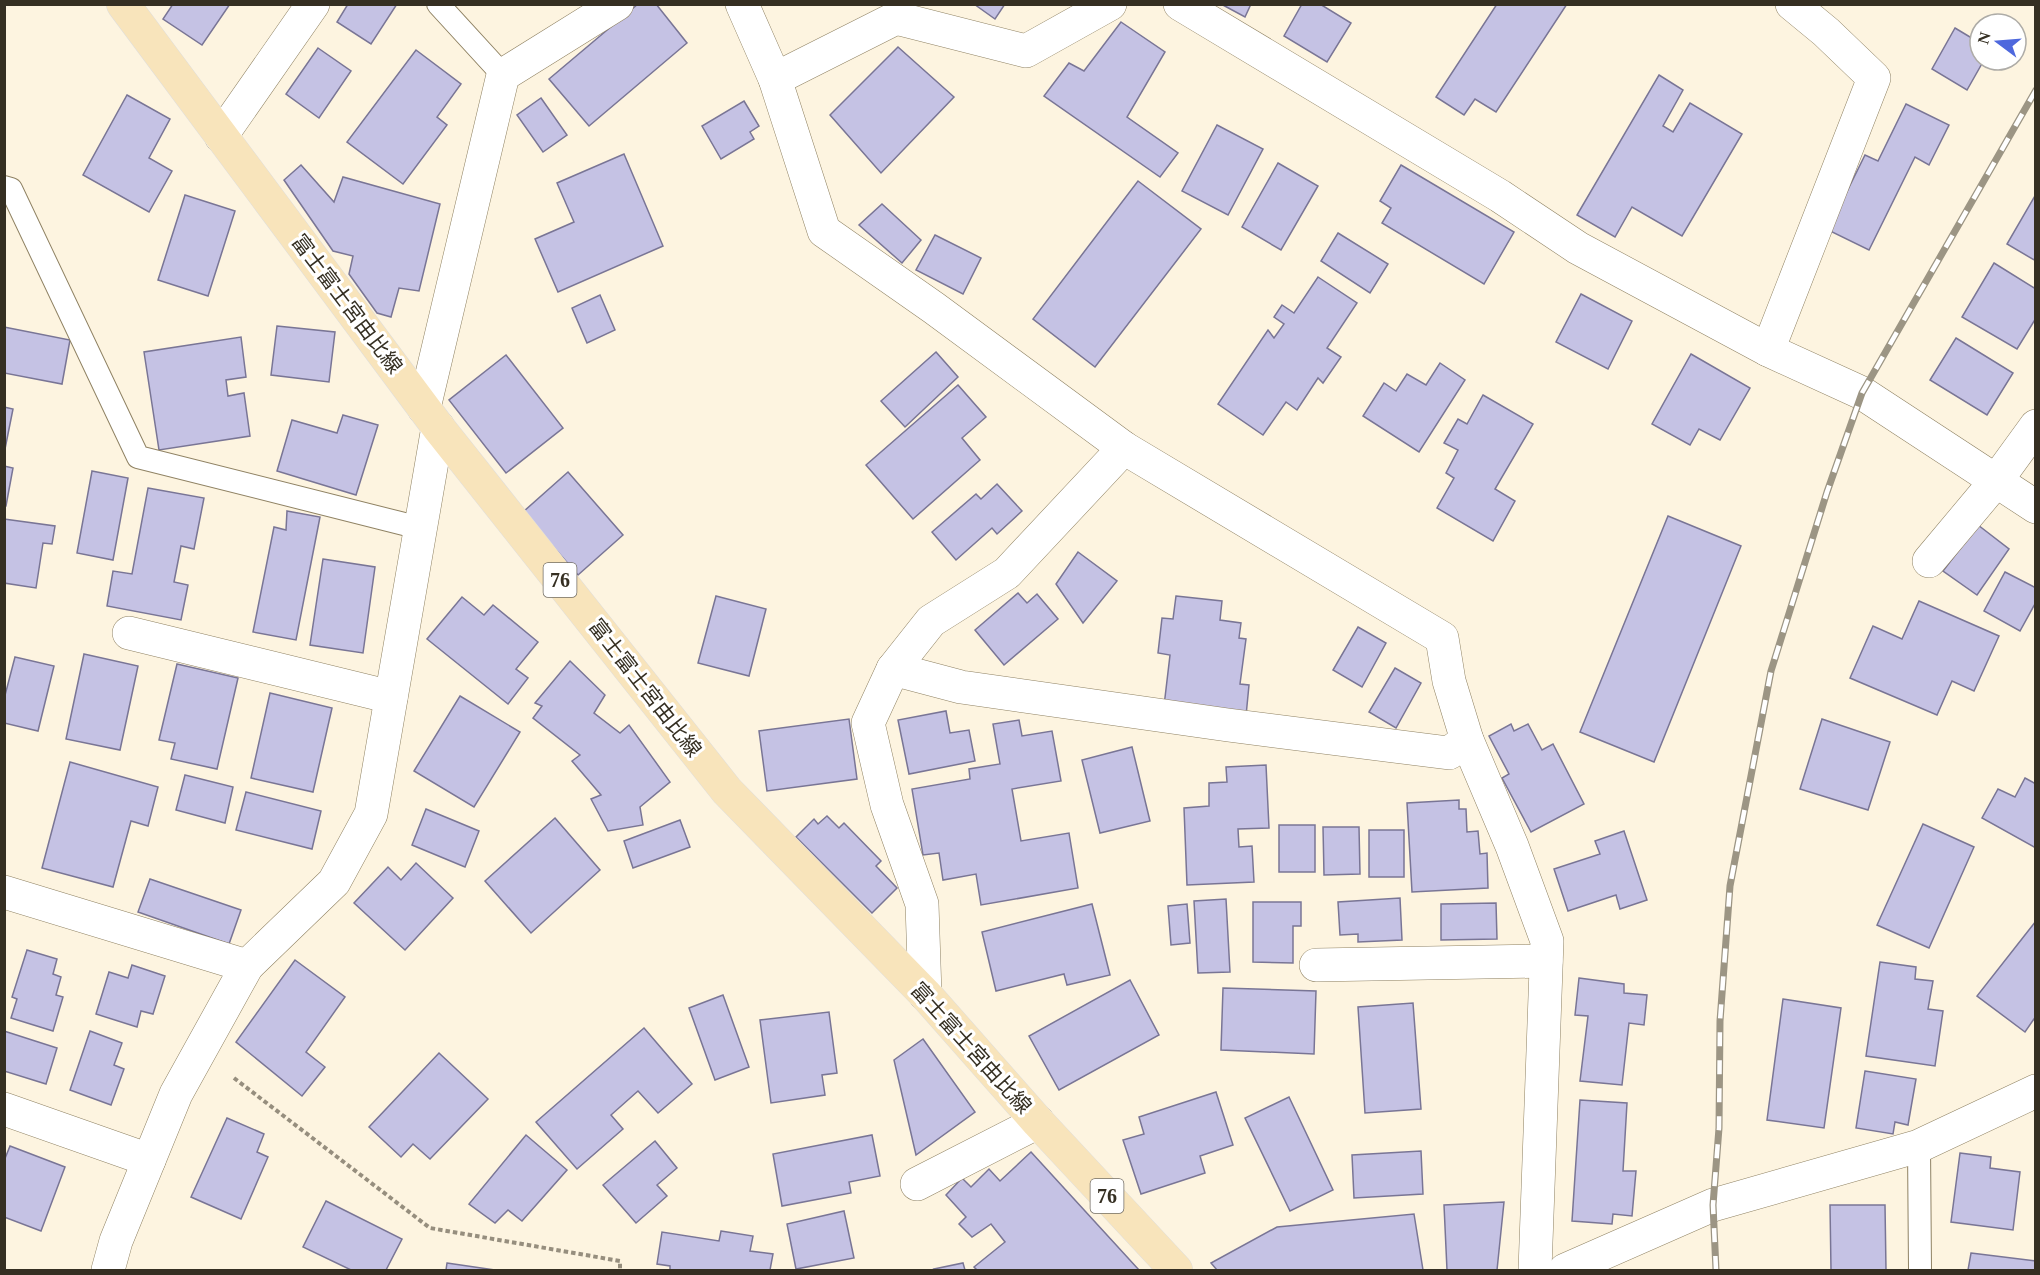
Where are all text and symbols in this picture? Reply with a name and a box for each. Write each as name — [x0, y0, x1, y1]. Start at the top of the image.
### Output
north arrow — [1968, 12, 2028, 72]
text: N — [1974, 30, 1994, 46]
street label: 富士富士宮由比線 — [287, 230, 407, 378]
road number: 76 — [544, 563, 576, 597]
street label: 富士富士宮由比線 — [584, 614, 706, 762]
street label: 富士富士宮由比線 — [906, 978, 1036, 1118]
road number: 76 — [1090, 1179, 1124, 1213]

